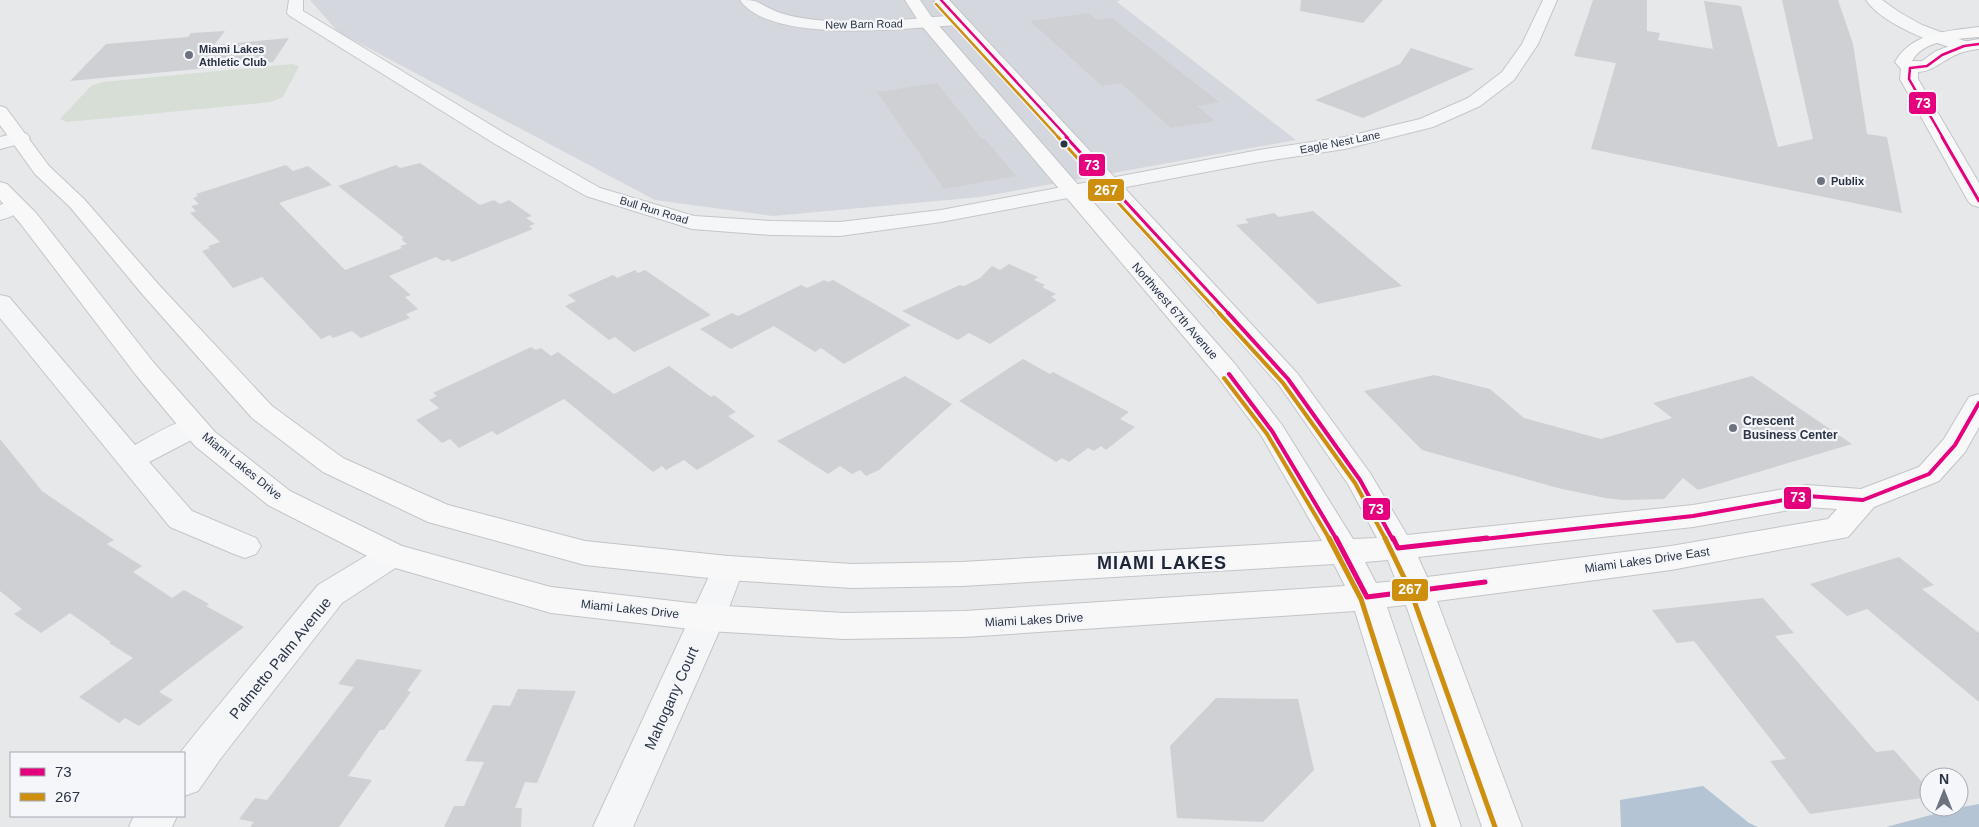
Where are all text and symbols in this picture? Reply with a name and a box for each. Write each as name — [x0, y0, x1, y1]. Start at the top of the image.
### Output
street label: New Barn Road — [825, 17, 903, 31]
place label: Miami Lakes Athletic Club — [199, 43, 267, 68]
marker: Miami Lakes Athletic Club — [183, 49, 195, 61]
line badge: 73 — [1908, 91, 1937, 115]
text: 73 — [1915, 95, 1931, 111]
street label: Eagle Nest Lane — [1299, 128, 1381, 156]
unlabelled marker — [1059, 139, 1069, 149]
line badge: 73 — [1078, 153, 1106, 177]
text: 73 — [1084, 157, 1100, 173]
marker: Publix — [1815, 175, 1827, 187]
place label: Publix — [1831, 175, 1865, 187]
line badge: 267 — [1087, 178, 1125, 202]
text: 267 — [1094, 182, 1118, 198]
street label: Bull Run Road — [618, 194, 690, 226]
street label: Northwest 67th Avenue — [1129, 260, 1221, 363]
place label: Crescent Business Center — [1743, 414, 1838, 442]
marker: Crescent Business Center — [1727, 422, 1739, 434]
street label: Miami Lakes Drive — [199, 430, 285, 503]
line badge: 73 — [1783, 486, 1812, 510]
text: 73 — [1790, 489, 1806, 505]
line badge: 73 — [1362, 497, 1391, 521]
text: 73 — [1368, 501, 1384, 517]
street label: Miami Lakes Drive East — [1584, 544, 1711, 576]
district label: MIAMI LAKES — [1097, 553, 1227, 573]
line badge: 267 — [1391, 578, 1429, 602]
text: 267 — [1398, 581, 1422, 597]
street label: Palmetto Palm Avenue — [226, 594, 334, 722]
street label: Miami Lakes Drive — [580, 597, 680, 621]
street label: Miami Lakes Drive — [984, 610, 1084, 630]
street label: Mahogany Court — [641, 643, 702, 752]
legend — [10, 752, 185, 817]
text: 73 — [55, 763, 72, 780]
north arrow — [1919, 767, 1969, 817]
text: N — [1939, 771, 1949, 787]
text: 267 — [55, 788, 80, 805]

